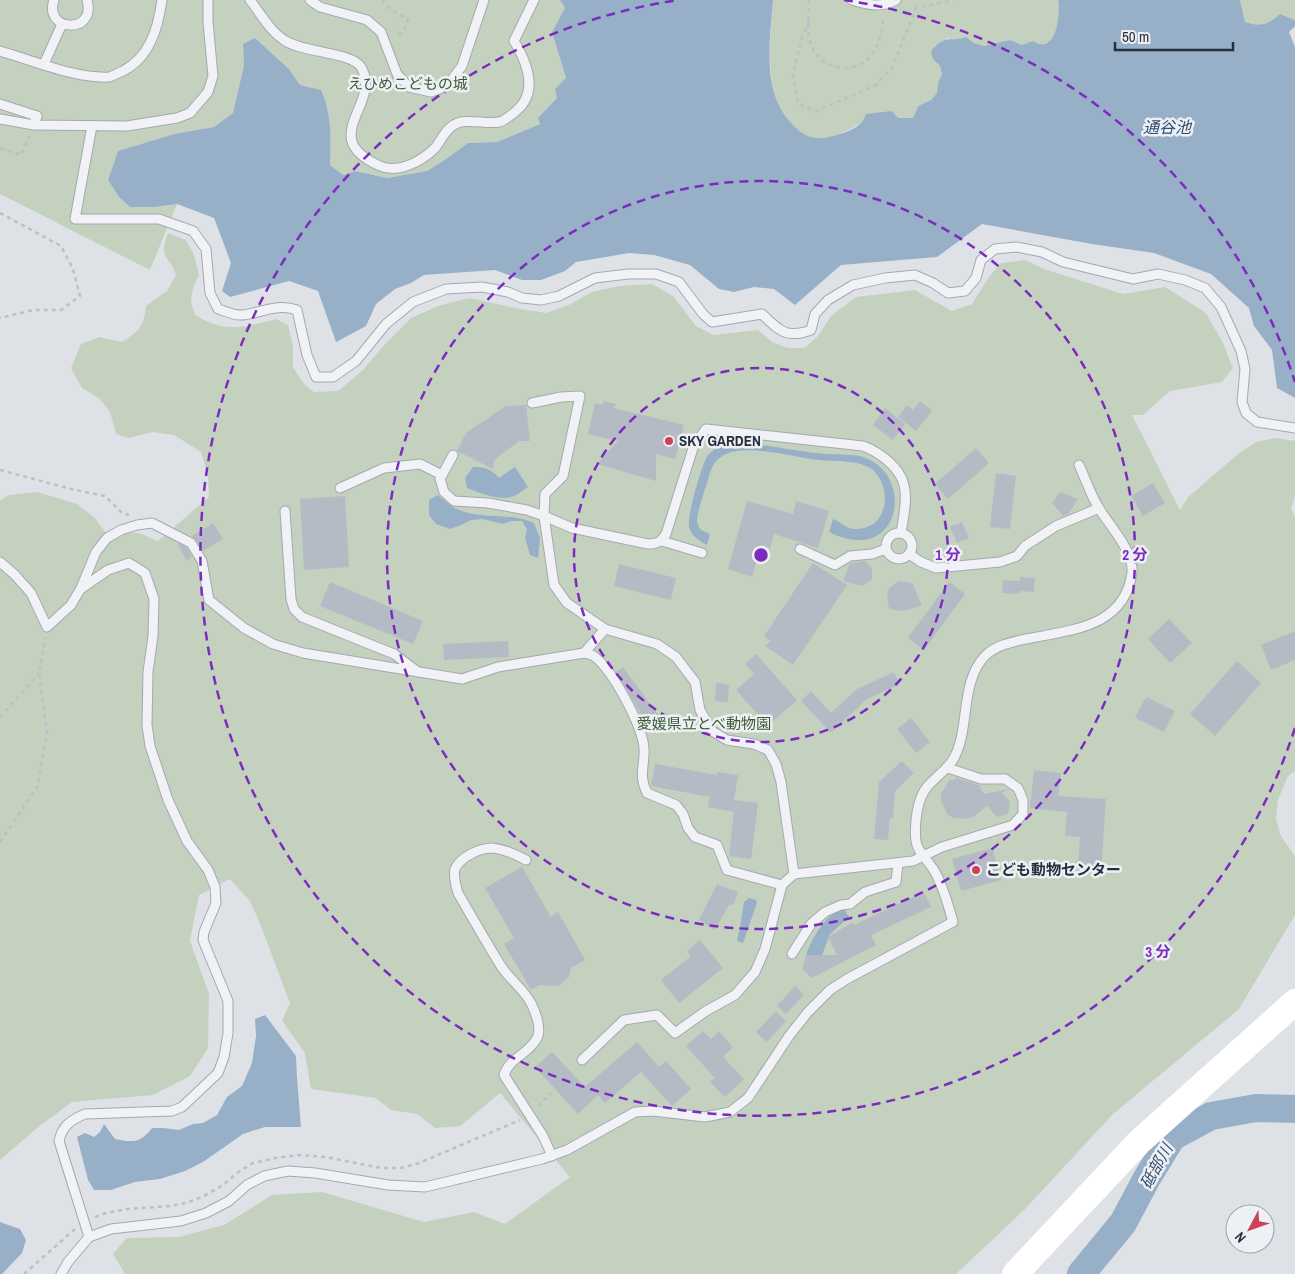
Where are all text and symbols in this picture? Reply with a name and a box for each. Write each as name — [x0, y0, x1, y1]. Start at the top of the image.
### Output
scale bar — [1115, 20, 1232, 52]
text: 50 m — [1122, 26, 1149, 47]
park label: えひめこどもの城 — [348, 73, 468, 94]
water label: 通谷池 — [1143, 116, 1193, 138]
place label: SKY GARDEN — [679, 430, 761, 451]
marker: SKY GARDEN — [663, 435, 675, 447]
text: 1 分 — [935, 544, 961, 565]
text: 2 分 — [1122, 544, 1148, 565]
centre of rings — [752, 546, 770, 564]
park label: 愛媛県立とべ動物園 — [637, 713, 771, 734]
place label: こども動物センター — [986, 859, 1121, 880]
marker: こども動物センター — [970, 864, 982, 876]
text: 3 分 — [1145, 941, 1171, 962]
water label: 砥部川 — [1135, 1138, 1178, 1192]
north arrow — [1225, 1204, 1275, 1254]
text: N — [1231, 1228, 1250, 1247]

